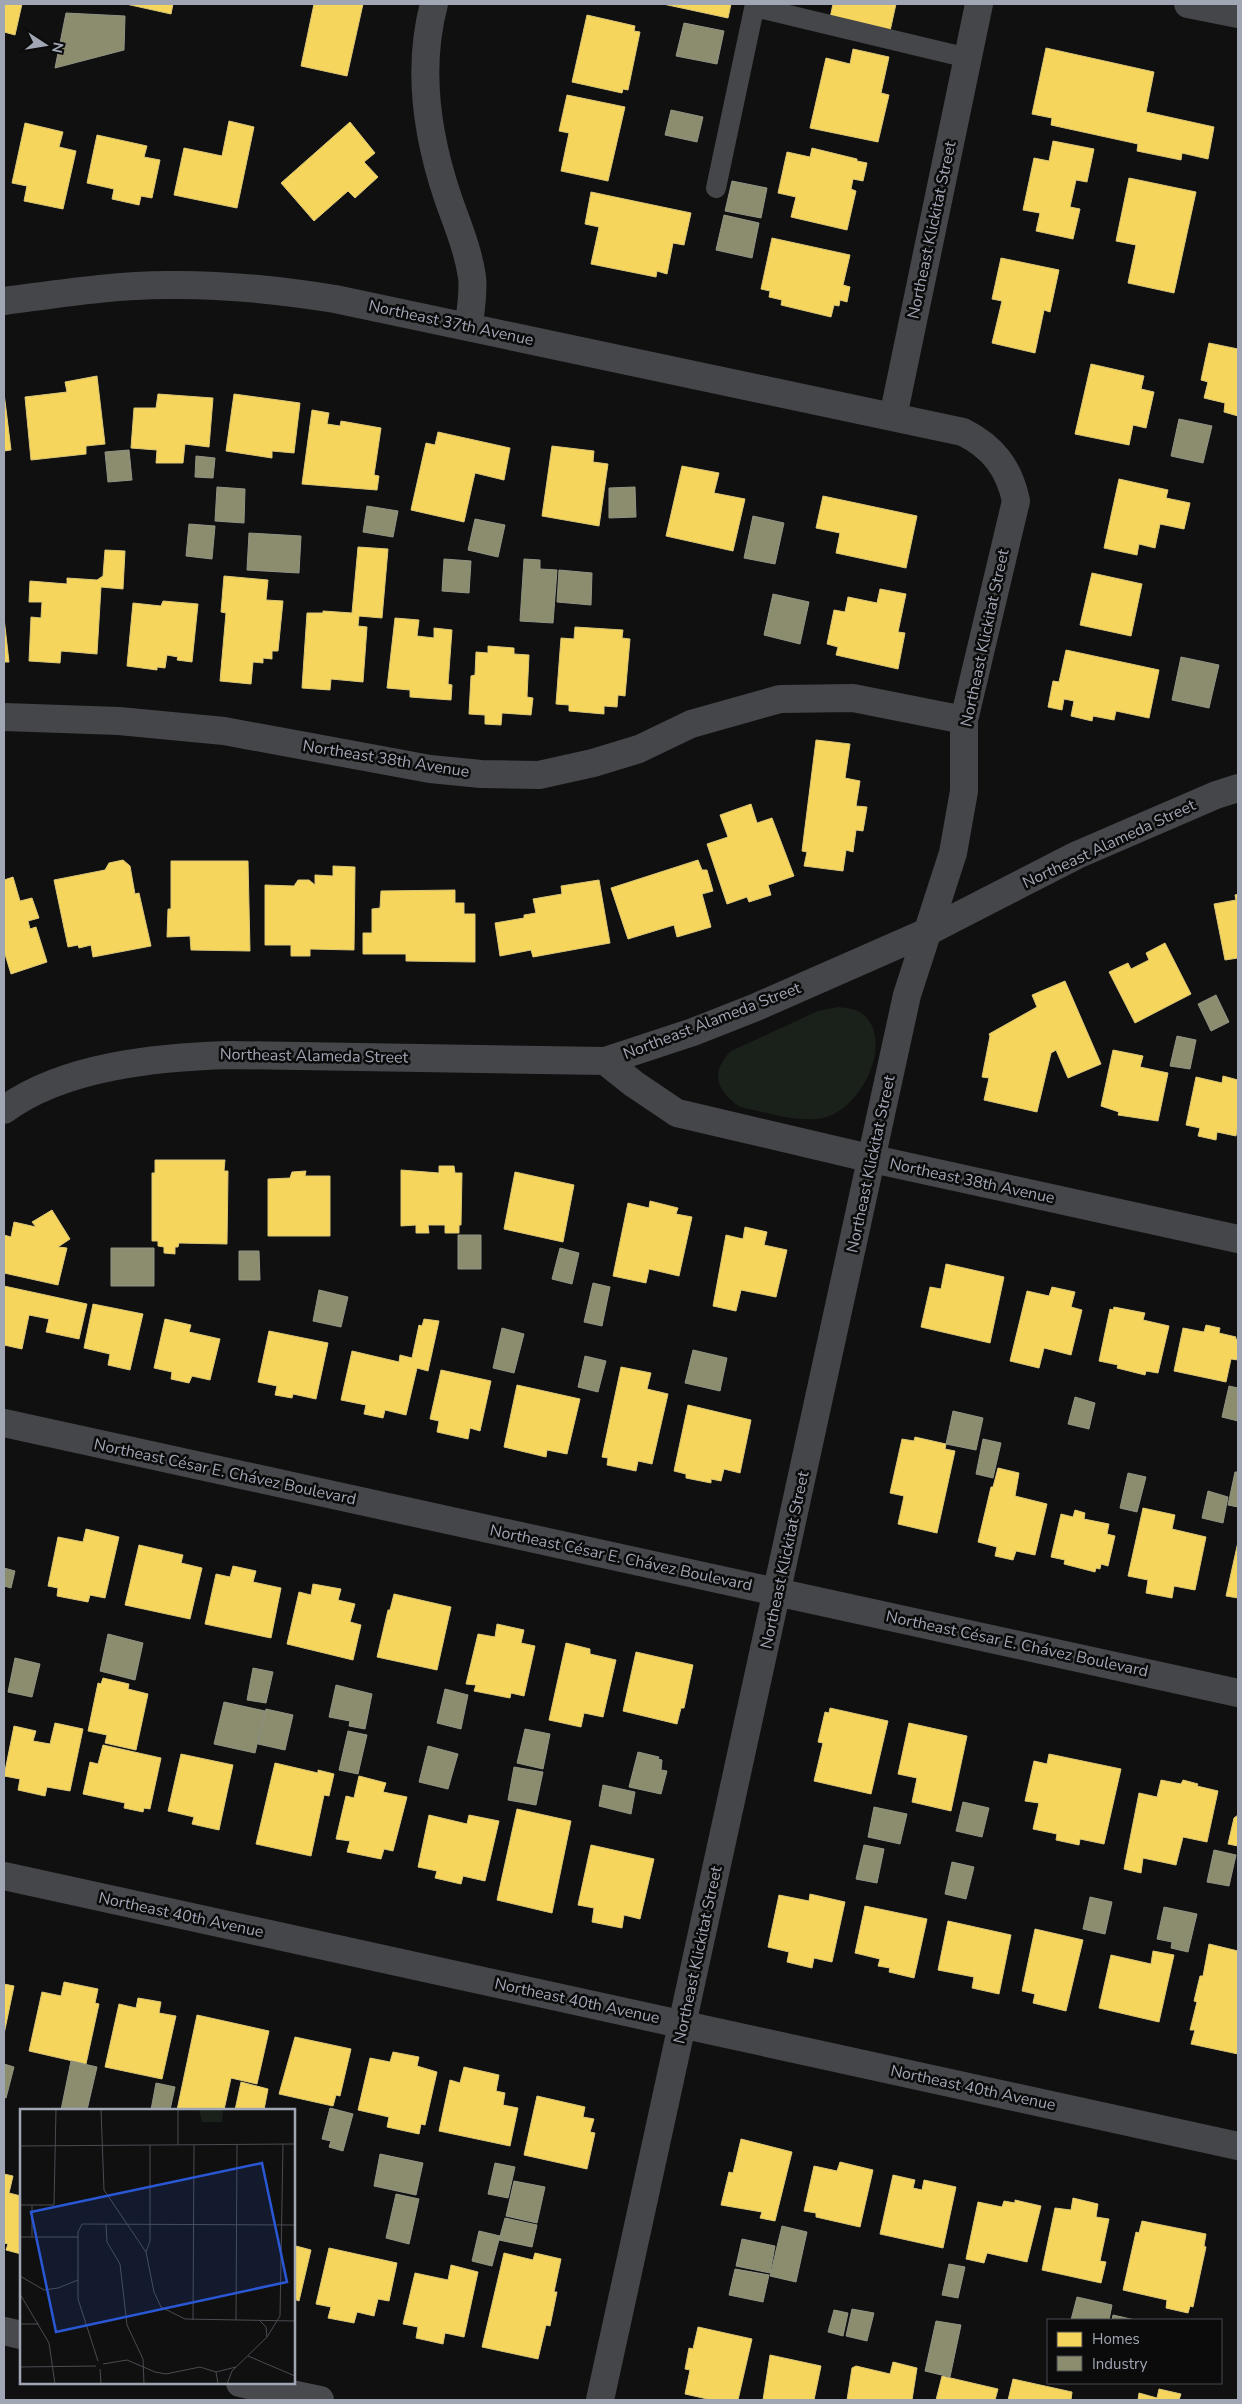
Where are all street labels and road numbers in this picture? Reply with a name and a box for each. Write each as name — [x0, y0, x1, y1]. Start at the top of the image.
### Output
street label: Northeast Klickitat Street — [902, 139, 962, 321]
street label: Northeast 37th Avenue — [366, 295, 536, 351]
street label: Northeast Klickitat Street — [955, 547, 1015, 729]
street label: Northeast 38th Avenue — [301, 735, 471, 783]
street label: Northeast Alameda Street — [1019, 794, 1199, 894]
street label: Northeast Alameda Street — [620, 977, 804, 1065]
street label: Northeast Alameda Street — [220, 1043, 409, 1069]
street label: Northeast Klickitat Street — [841, 1073, 901, 1255]
street label: Northeast 38th Avenue — [887, 1153, 1057, 1209]
street label: Northeast César E. Chávez Boulevard — [92, 1433, 358, 1511]
street label: Northeast Klickitat Street — [755, 1469, 815, 1651]
street label: Northeast César E. Chávez Boulevard — [488, 1519, 754, 1597]
street label: Northeast César E. Chávez Boulevard — [884, 1605, 1150, 1683]
street label: Northeast Klickitat Street — [668, 1864, 728, 2046]
street label: Northeast 40th Avenue — [96, 1887, 266, 1943]
street label: Northeast 40th Avenue — [492, 1973, 662, 2029]
street label: Northeast 40th Avenue — [888, 2060, 1058, 2116]

